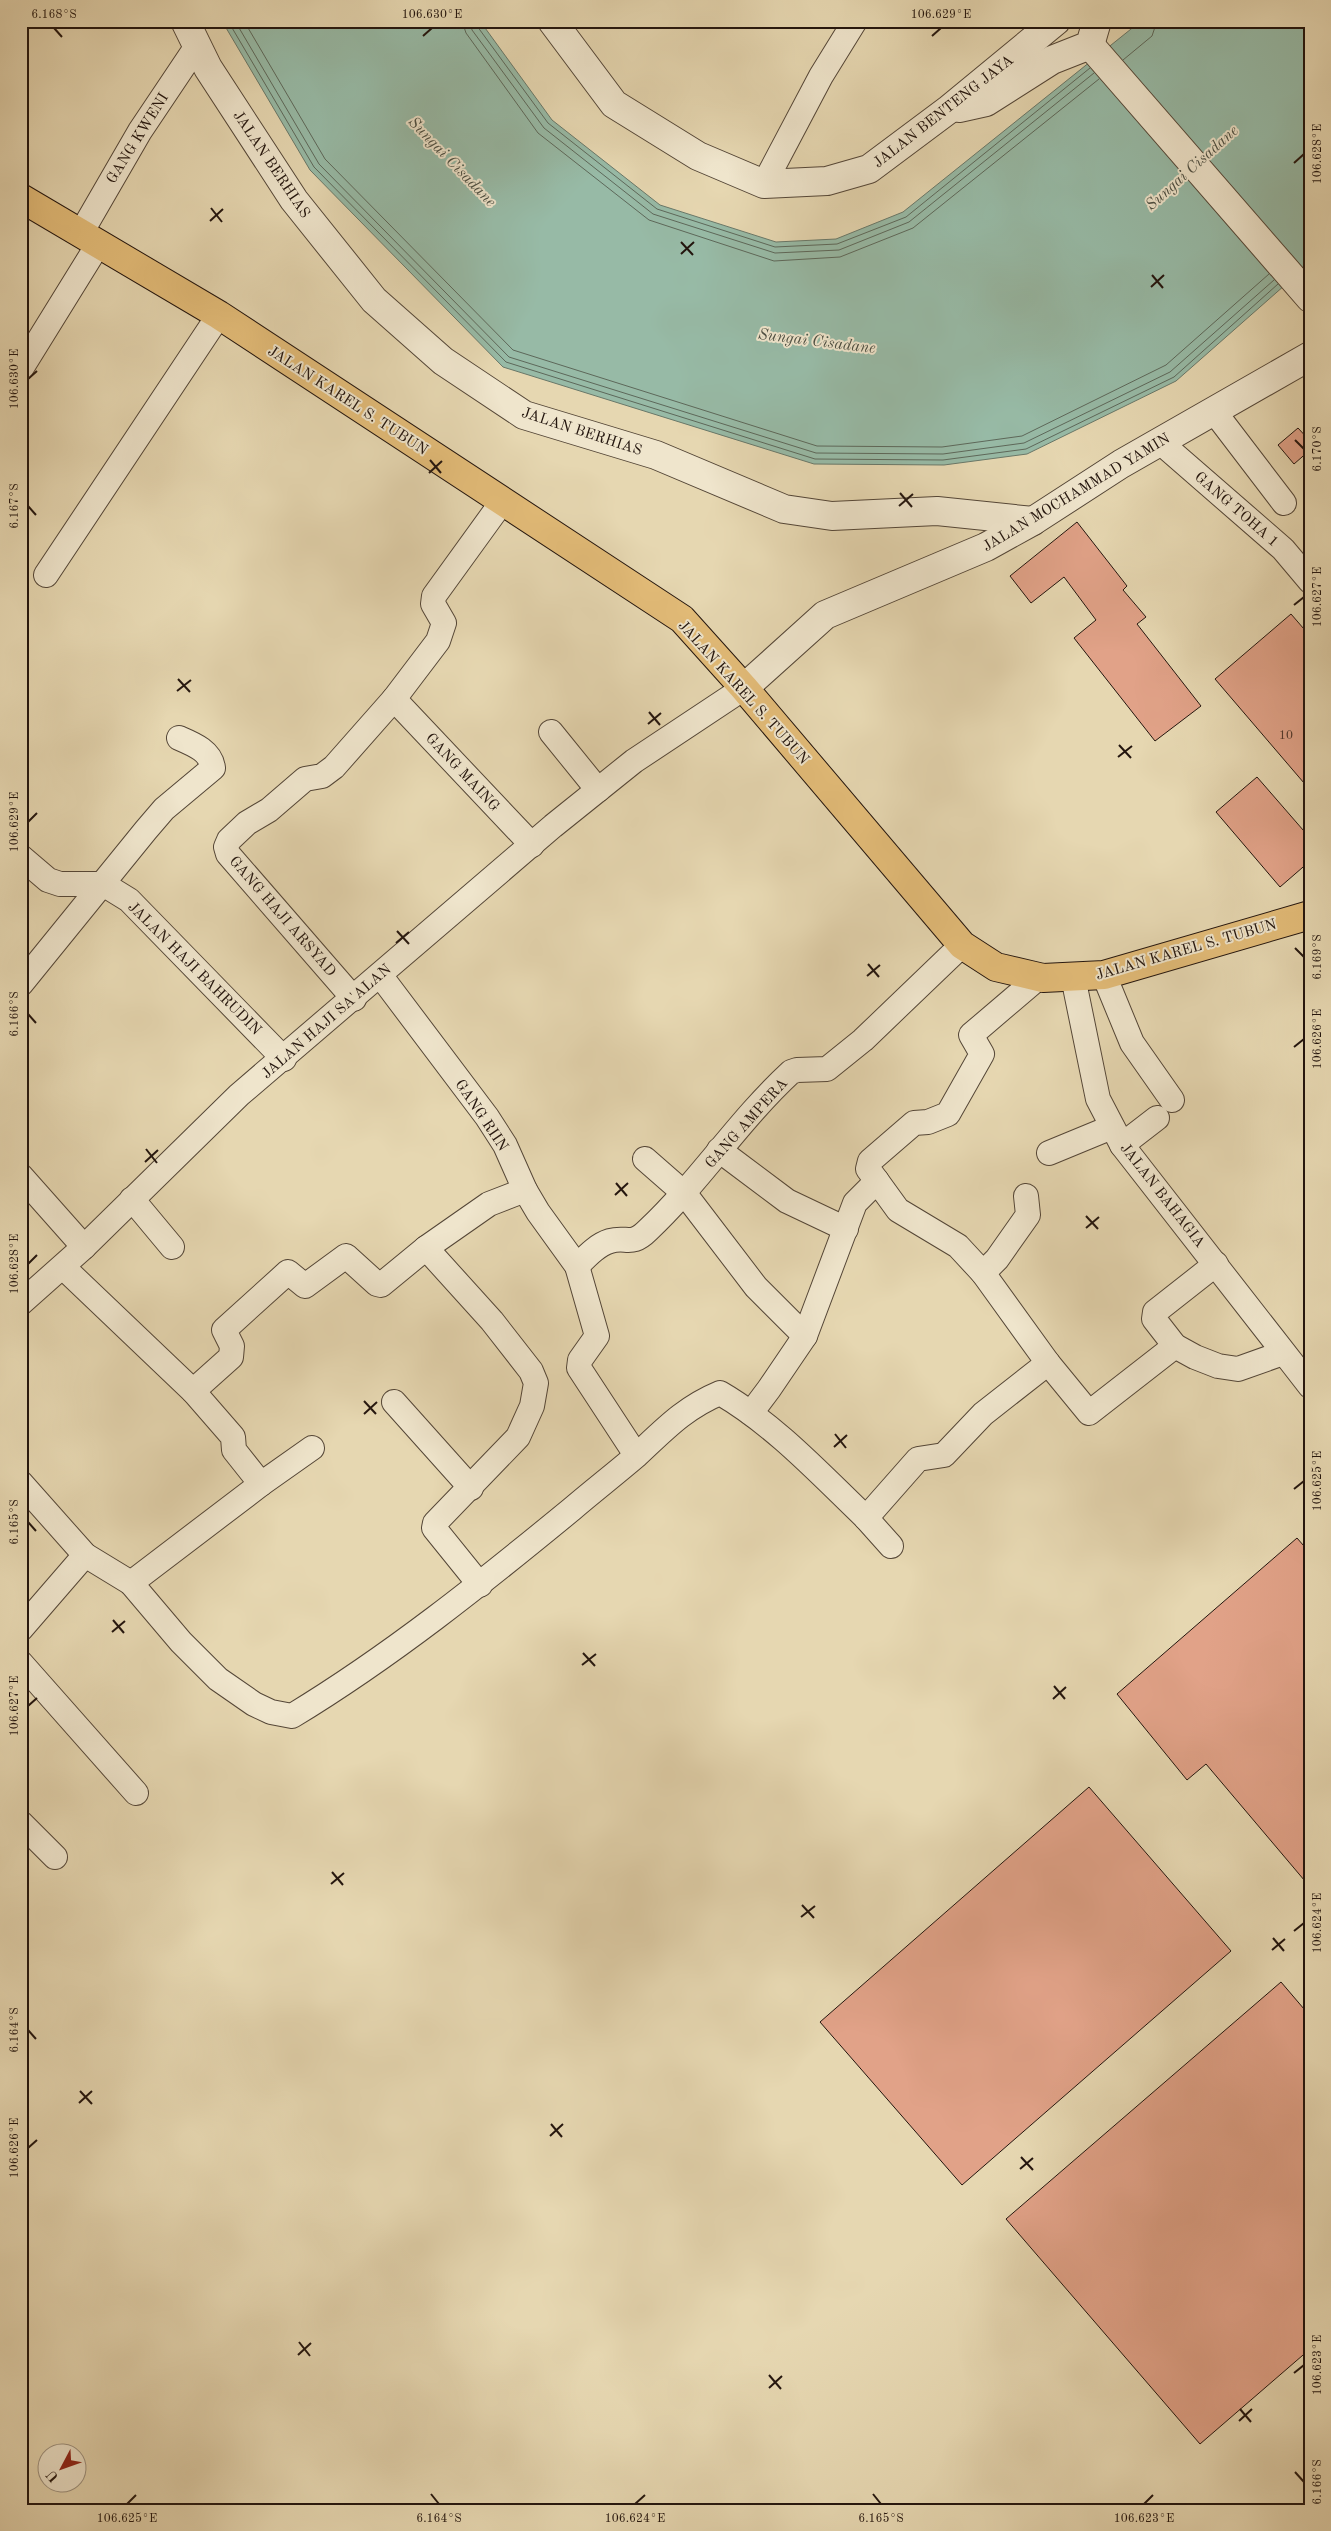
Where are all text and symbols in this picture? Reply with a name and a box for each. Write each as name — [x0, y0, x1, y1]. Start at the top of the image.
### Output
text: 6.168°S — [31, 9, 77, 21]
text: 106.630°E — [402, 9, 462, 21]
text: 106.629°E — [911, 9, 971, 21]
street label: JALAN BENTENG JAYA — [871, 53, 1017, 171]
street label: GANG KWENI — [104, 91, 172, 187]
street label: JALAN BERHIAS — [229, 108, 312, 221]
water label: Sungai Cisadane — [405, 114, 499, 211]
water label: Sungai Cisadane — [1143, 123, 1242, 214]
text: 106.628°E — [1312, 124, 1324, 184]
water label: Sungai Cisadane — [757, 327, 877, 357]
street label: JALAN KAREL S. TUBUN — [265, 344, 430, 459]
text: 106.630°E — [9, 349, 21, 409]
street label: JALAN BERHIAS — [519, 406, 644, 459]
text: 6.170°S — [1312, 426, 1324, 472]
street label: JALAN MOCHAMMAD YAMIN — [981, 431, 1173, 555]
street label: GANG TOHA 1 — [1191, 470, 1281, 550]
text: 6.167°S — [9, 483, 21, 529]
text: 106.627°E — [1312, 567, 1324, 627]
street label: JALAN KAREL S. TUBUN — [675, 618, 811, 768]
house number: 10 — [1279, 730, 1293, 742]
street label: GANG MAING — [422, 731, 502, 815]
text: 106.629°E — [9, 792, 21, 852]
street label: GANG HAJI ARSYAD — [226, 854, 338, 980]
street label: JALAN HAJI BAHRUDIN — [124, 900, 264, 1039]
street label: JALAN KAREL S. TUBUN — [1094, 917, 1279, 983]
text: 6.169°S — [1312, 934, 1324, 980]
street label: JALAN HAJI SA'ALAN — [259, 962, 395, 1082]
text: 6.166°S — [9, 991, 21, 1037]
text: 106.626°E — [1312, 1009, 1324, 1069]
street label: GANG AMPERA — [703, 1076, 792, 1172]
street label: GANG RIIN — [451, 1077, 510, 1155]
street label: JALAN BAHAGIA — [1117, 1141, 1207, 1251]
text: 106.628°E — [9, 1234, 21, 1294]
text: 106.625°E — [1311, 1451, 1324, 1511]
text: 6.165°S — [8, 1499, 21, 1545]
text: 106.627°E — [9, 1676, 21, 1736]
text: 106.624°E — [1312, 1893, 1324, 1953]
text: 6.164°S — [9, 2007, 21, 2053]
text: 106.626°E — [9, 2118, 21, 2178]
text: 106.623°E — [1312, 2335, 1324, 2395]
north arrow — [38, 2444, 88, 2494]
text: 6.166°S — [1312, 2459, 1324, 2505]
text: U — [44, 2467, 62, 2485]
text: 106.625°E — [97, 2512, 157, 2525]
text: 6.165°S — [858, 2512, 904, 2525]
text: 6.164°S — [416, 2513, 462, 2525]
text: 106.624°E — [605, 2513, 665, 2525]
text: 106.623°E — [1114, 2513, 1174, 2525]

